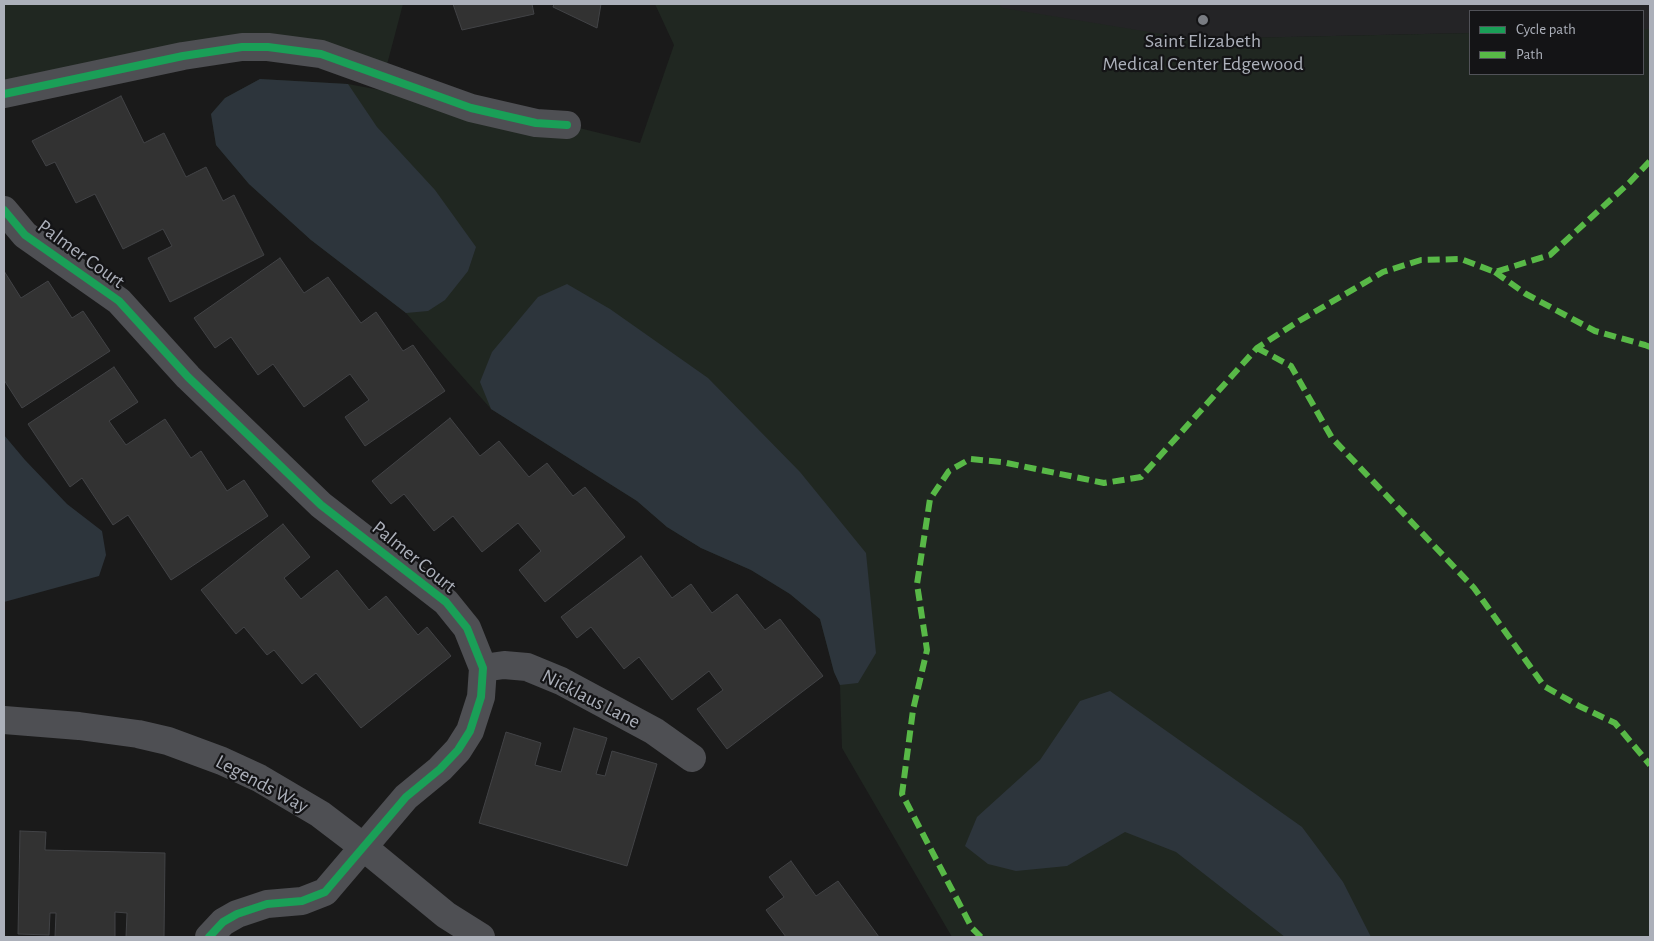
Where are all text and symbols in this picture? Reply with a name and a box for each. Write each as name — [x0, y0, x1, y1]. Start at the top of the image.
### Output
legend — [1469, 10, 1644, 75]
marker: Saint Elizabeth Medical Center Edgewood — [1196, 13, 1210, 27]
text: Cycle path — [1516, 22, 1576, 37]
place label: Saint Elizabeth Medical Center Edgewood — [1102, 29, 1304, 76]
text: Path — [1516, 47, 1543, 62]
street label: Palmer Court — [33, 214, 129, 294]
street label: Palmer Court — [367, 516, 461, 598]
street label: Nicklaus Lane — [538, 664, 644, 734]
street label: Legends Way — [211, 750, 313, 818]

